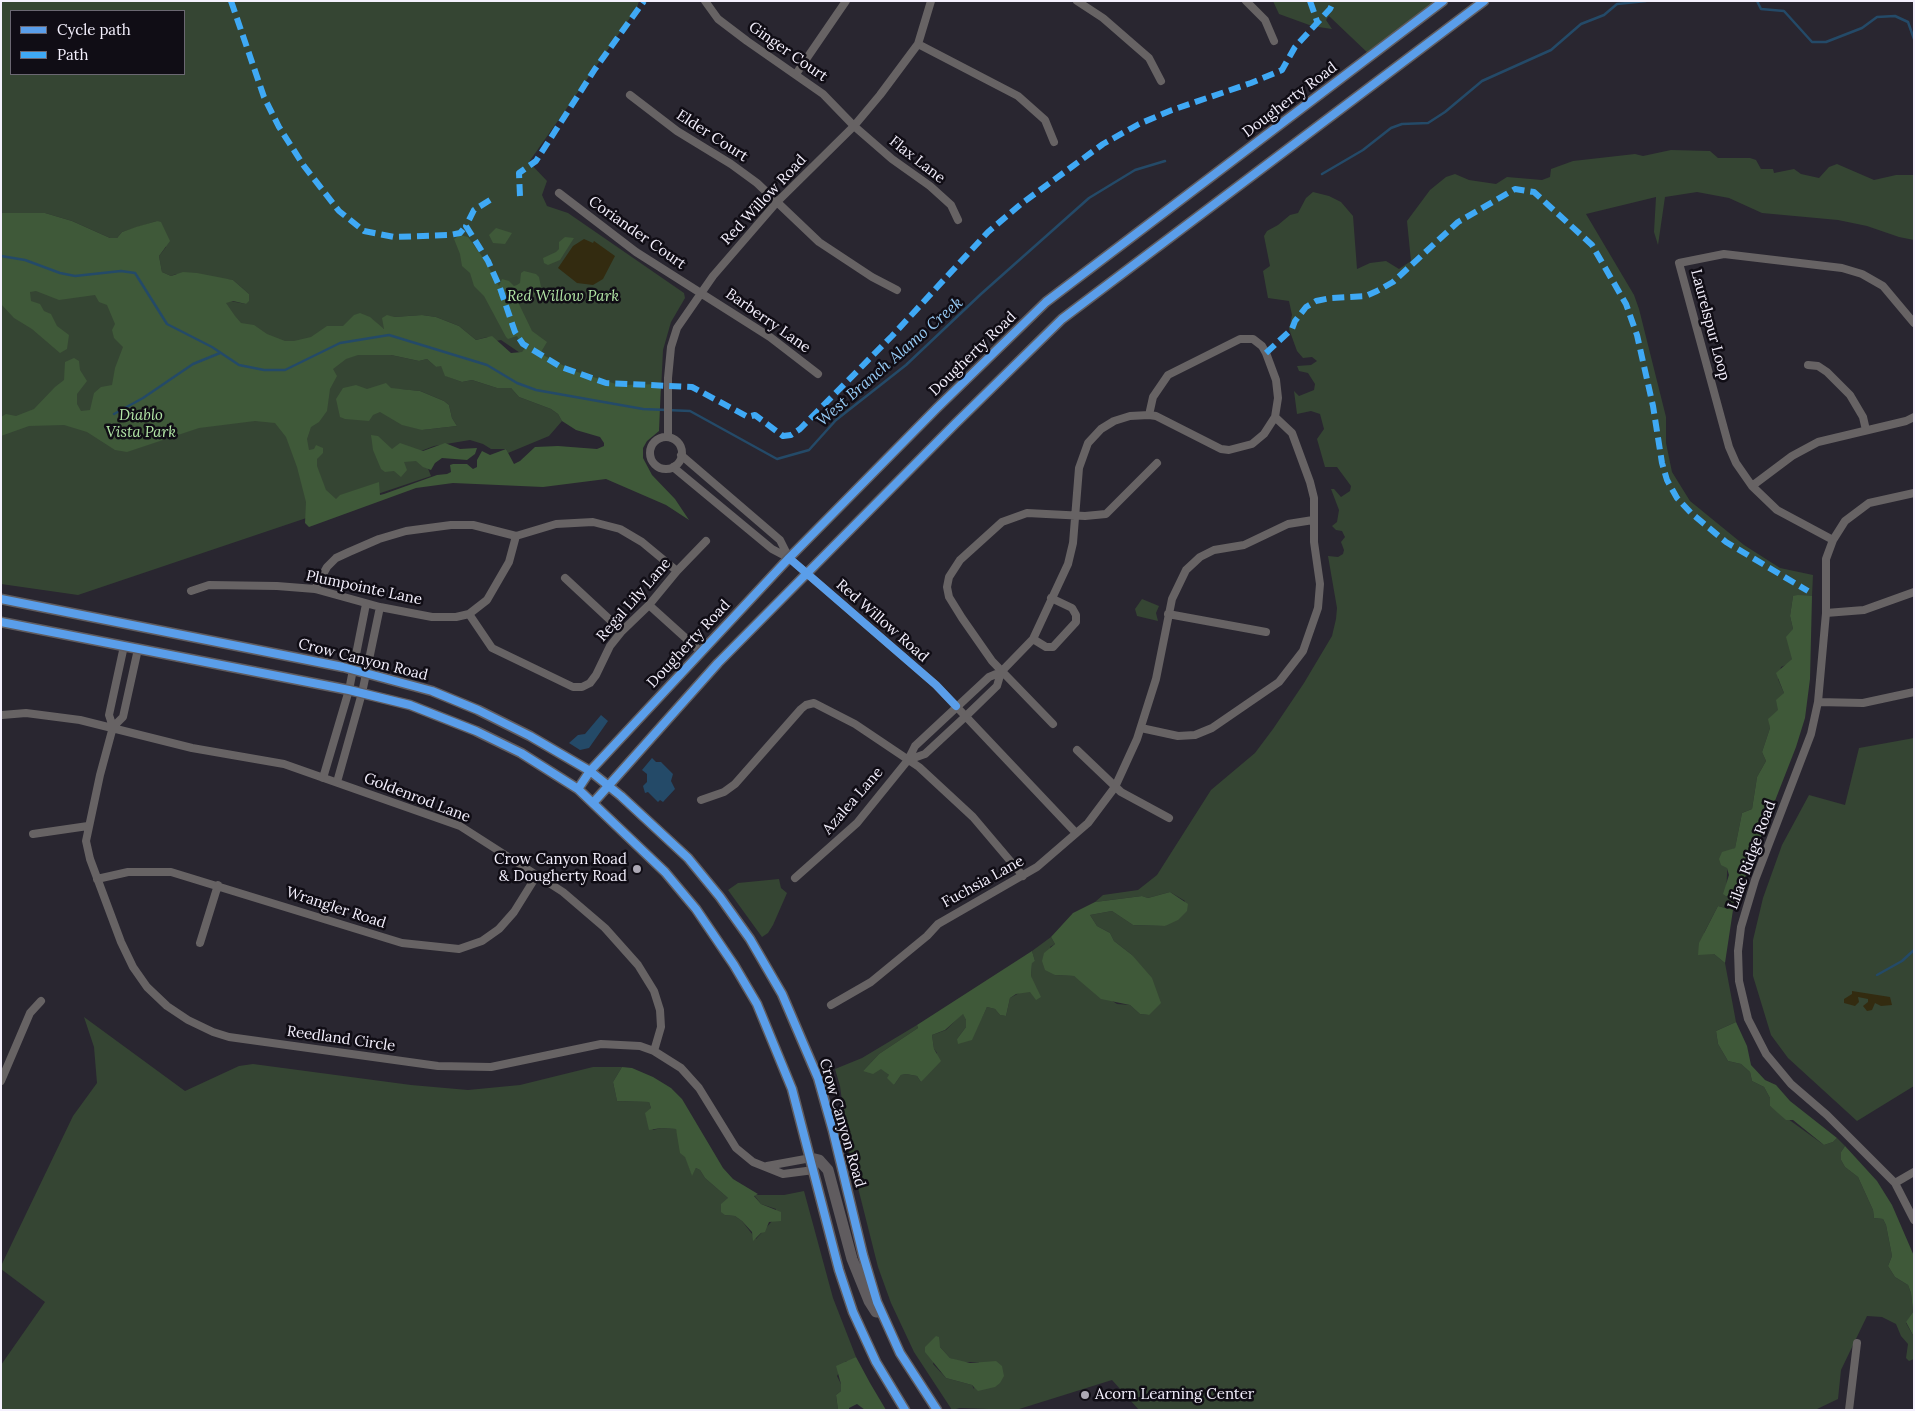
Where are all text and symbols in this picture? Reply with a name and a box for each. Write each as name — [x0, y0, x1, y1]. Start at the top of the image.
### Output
legend — [10, 10, 185, 75]
street label: Ginger Court — [745, 18, 831, 86]
text: Cycle path — [57, 20, 131, 39]
text: Path — [57, 45, 88, 64]
street label: Dougherty Road — [1239, 59, 1341, 141]
street label: Elder Court — [673, 106, 751, 166]
street label: Flax Lane — [885, 133, 949, 187]
street label: Red Willow Road — [718, 151, 810, 249]
street label: Coriander Court — [585, 193, 689, 273]
street label: Laurelspur Loop — [1686, 267, 1734, 383]
street label: Barberry Lane — [722, 285, 814, 357]
park label: Red Willow Park — [507, 288, 619, 306]
water label: West Branch Alamo Creek — [813, 293, 967, 431]
street label: Dougherty Road — [926, 308, 1020, 400]
park label: Diablo Vista Park — [106, 407, 176, 442]
street label: Regal Lily Lane — [593, 555, 675, 645]
street label: Plumpointe Lane — [304, 567, 424, 609]
street label: Red Willow Road — [832, 576, 932, 666]
street label: Dougherty Road — [644, 596, 734, 692]
street label: Crow Canyon Road — [296, 635, 430, 685]
street label: Azalea Lane — [819, 764, 887, 838]
street label: Goldenrod Lane — [361, 769, 473, 827]
street label: Lilac Ridge Road — [1724, 798, 1780, 912]
place label: Crow Canyon Road & Dougherty Road — [494, 851, 627, 886]
street label: Fuchsia Lane — [939, 852, 1027, 912]
marker: Crow Canyon Road & Dougherty Road — [631, 863, 643, 875]
street label: Wrangler Road — [284, 883, 388, 933]
street label: Reedland Circle — [286, 1022, 396, 1056]
street label: Crow Canyon Road — [815, 1057, 869, 1189]
place label: Acorn Learning Center — [1095, 1386, 1254, 1404]
marker: Acorn Learning Center — [1079, 1389, 1091, 1401]

